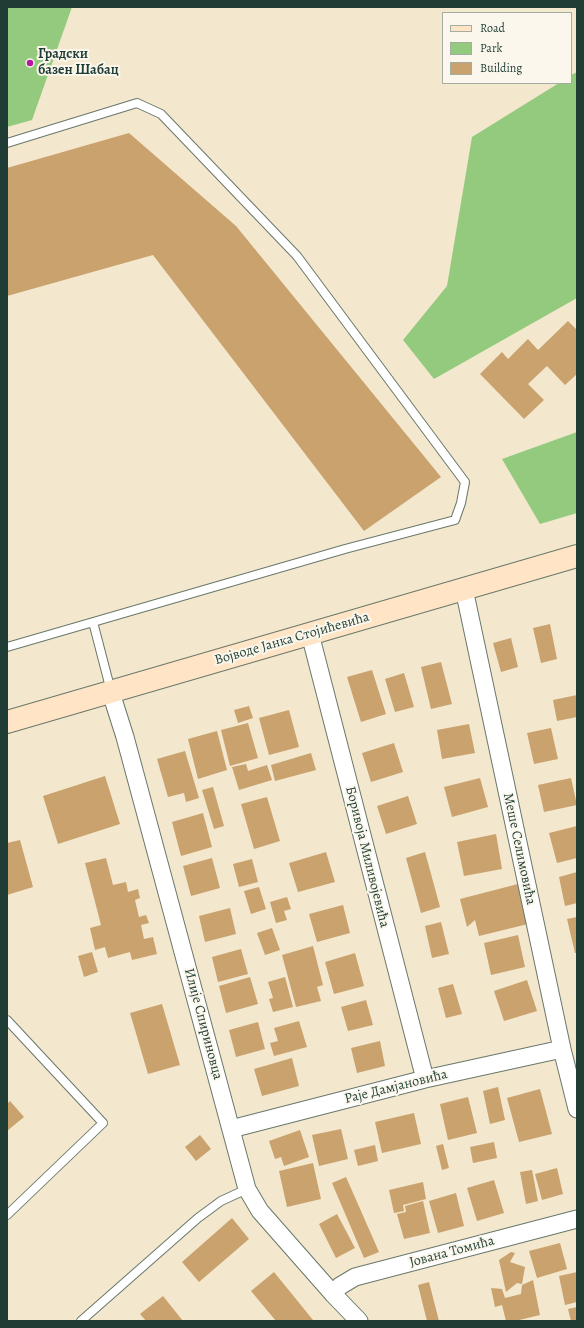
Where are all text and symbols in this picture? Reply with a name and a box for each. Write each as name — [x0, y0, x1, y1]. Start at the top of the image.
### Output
legend — [442, 12, 572, 84]
text: Road — [480, 20, 505, 36]
text: Park — [480, 40, 503, 56]
place label: Градски базен Шабац — [38, 47, 119, 80]
marker: Градски базен Шабац — [25, 58, 35, 68]
text: Building — [480, 60, 522, 76]
street label: Војводе Јанка Стојићевића — [213, 609, 371, 669]
street label: Боривоја Миливојевића — [341, 785, 393, 929]
street label: Меше Селимовића — [499, 792, 539, 906]
street label: Илије Спириновца — [180, 966, 226, 1082]
street label: Раје Дамјановића — [343, 1066, 449, 1108]
street label: Јована Томића — [408, 1233, 496, 1271]

